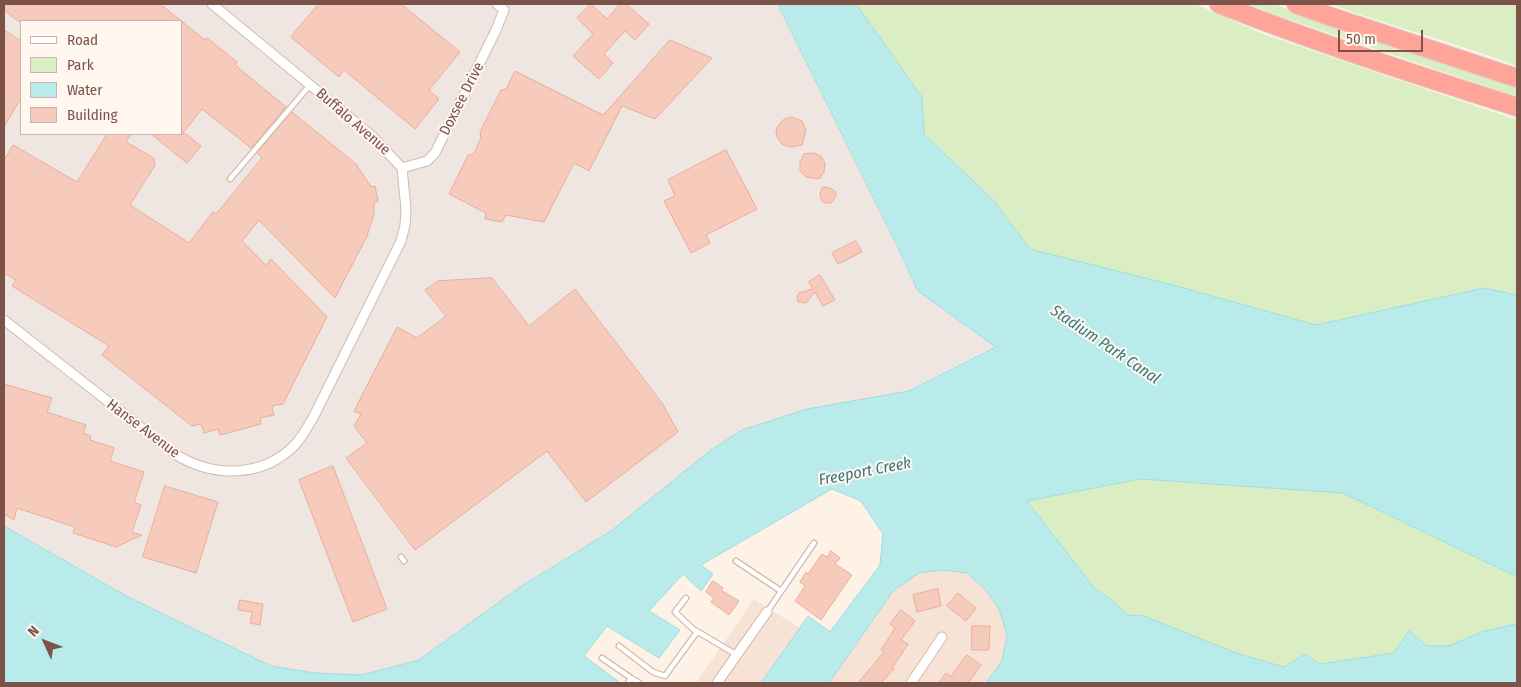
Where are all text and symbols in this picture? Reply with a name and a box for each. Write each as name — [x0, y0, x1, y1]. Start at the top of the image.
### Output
legend — [20, 20, 182, 135]
scale bar — [1341, 20, 1426, 52]
text: 50 m — [1346, 30, 1376, 48]
text: Road — [67, 31, 98, 49]
text: Park — [67, 56, 94, 74]
street label: Doxsee Drive — [436, 60, 488, 138]
text: Water — [67, 81, 102, 99]
street label: Buffalo Avenue — [312, 85, 394, 159]
text: Building — [67, 106, 118, 124]
water label: Stadium Park Canal — [1047, 301, 1163, 389]
street label: Hanse Avenue — [103, 396, 183, 462]
water label: Freeport Creek — [817, 454, 913, 490]
north arrow — [20, 617, 70, 667]
text: N — [25, 623, 43, 640]

